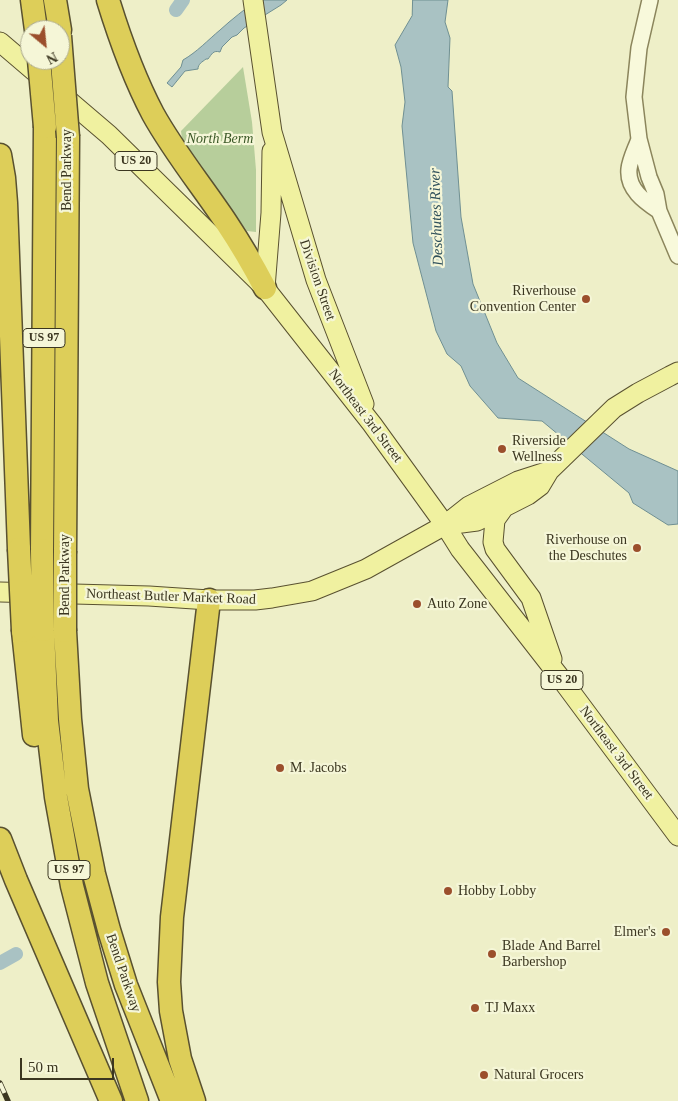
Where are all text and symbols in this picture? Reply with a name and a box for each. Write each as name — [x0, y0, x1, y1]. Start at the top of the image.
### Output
north arrow — [20, 20, 70, 70]
text: N — [44, 49, 60, 67]
street label: Bend Parkway — [59, 129, 75, 211]
park label: North Berm — [187, 131, 253, 147]
road number: US 20 — [115, 152, 157, 170]
water label: Deschutes River — [426, 168, 448, 266]
street label: Division Street — [295, 237, 339, 323]
place label: Riverhouse Convention Center — [470, 283, 576, 316]
marker: Riverhouse Convention Center — [580, 293, 592, 305]
road number: US 97 — [23, 328, 65, 348]
street label: Northeast 3rd Street — [324, 366, 406, 466]
place label: Riverside Wellness — [512, 433, 566, 466]
marker: Riverside Wellness — [496, 443, 508, 455]
place label: Riverhouse on the Deschutes — [546, 532, 627, 564]
street label: Bend Parkway — [57, 534, 73, 616]
marker: Riverhouse on the Deschutes — [631, 542, 643, 554]
street label: Northeast Butler Market Road — [86, 586, 256, 608]
place label: Auto Zone — [427, 596, 487, 612]
marker: Auto Zone — [411, 598, 423, 610]
road number: US 20 — [541, 670, 583, 690]
street label: Northeast 3rd Street — [575, 703, 657, 803]
place label: M. Jacobs — [290, 760, 347, 776]
marker: M. Jacobs — [274, 762, 286, 774]
road number: US 97 — [48, 860, 90, 880]
place label: Hobby Lobby — [458, 883, 536, 899]
marker: Hobby Lobby — [442, 885, 454, 897]
place label: Elmer's — [614, 924, 656, 940]
marker: Elmer's — [660, 926, 672, 938]
street label: Bend Parkway — [102, 931, 144, 1015]
place label: Blade And Barrel Barbershop — [502, 938, 601, 970]
marker: Blade And Barrel Barbershop — [486, 948, 498, 960]
place label: TJ Maxx — [485, 1000, 535, 1016]
marker: TJ Maxx — [469, 1002, 481, 1014]
scale bar — [22, 1048, 116, 1080]
text: 50 m — [28, 1059, 58, 1075]
place label: Natural Grocers — [494, 1067, 584, 1083]
marker: Natural Grocers — [478, 1069, 490, 1081]

